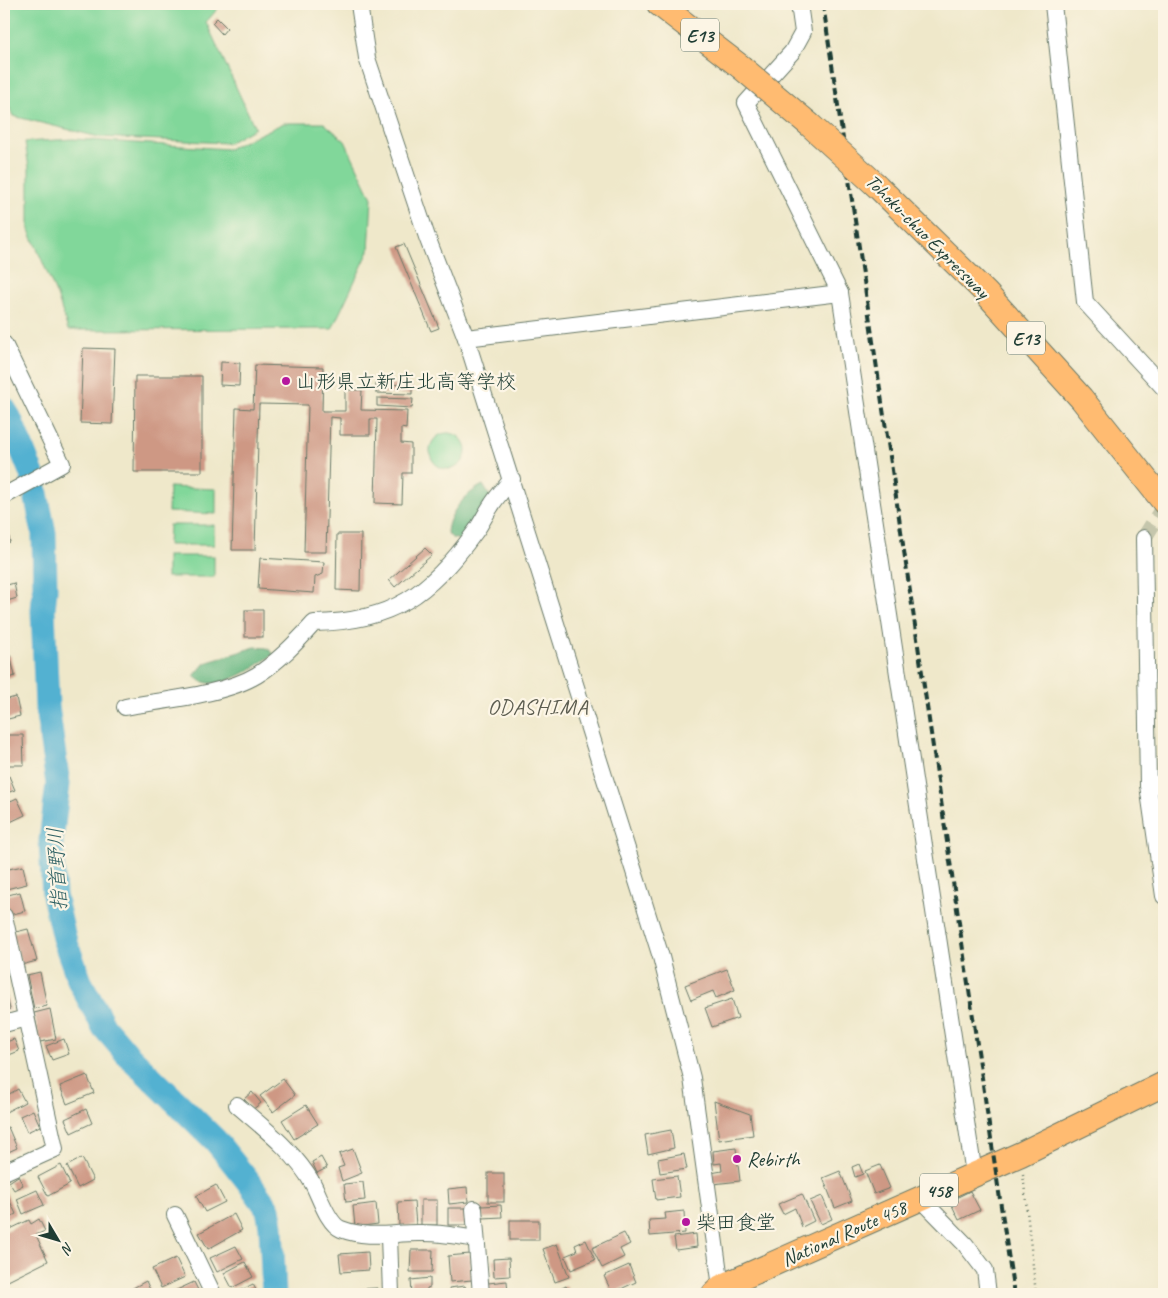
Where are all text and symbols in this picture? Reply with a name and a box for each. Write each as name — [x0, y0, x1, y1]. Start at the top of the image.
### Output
road number: E13 — [681, 18, 719, 52]
street label: Tohoku-chuo Expressway — [860, 169, 997, 305]
road number: E13 — [1007, 322, 1045, 354]
place label: 山形県立新庄北高等学校 — [296, 369, 516, 394]
marker: 山形県立新庄北高等学校 — [280, 375, 292, 387]
district label: ODASHIMA — [488, 693, 588, 721]
water label: 指首野川 — [42, 826, 72, 912]
place label: Rebirth — [747, 1147, 801, 1172]
marker: Rebirth — [731, 1153, 743, 1165]
road number: 458 — [920, 1174, 958, 1206]
street label: National Route 458 — [778, 1194, 912, 1272]
place label: 柴田食堂 — [696, 1210, 776, 1235]
north arrow — [32, 1216, 82, 1266]
marker: 柴田食堂 — [680, 1216, 692, 1228]
text: N — [57, 1239, 77, 1258]

